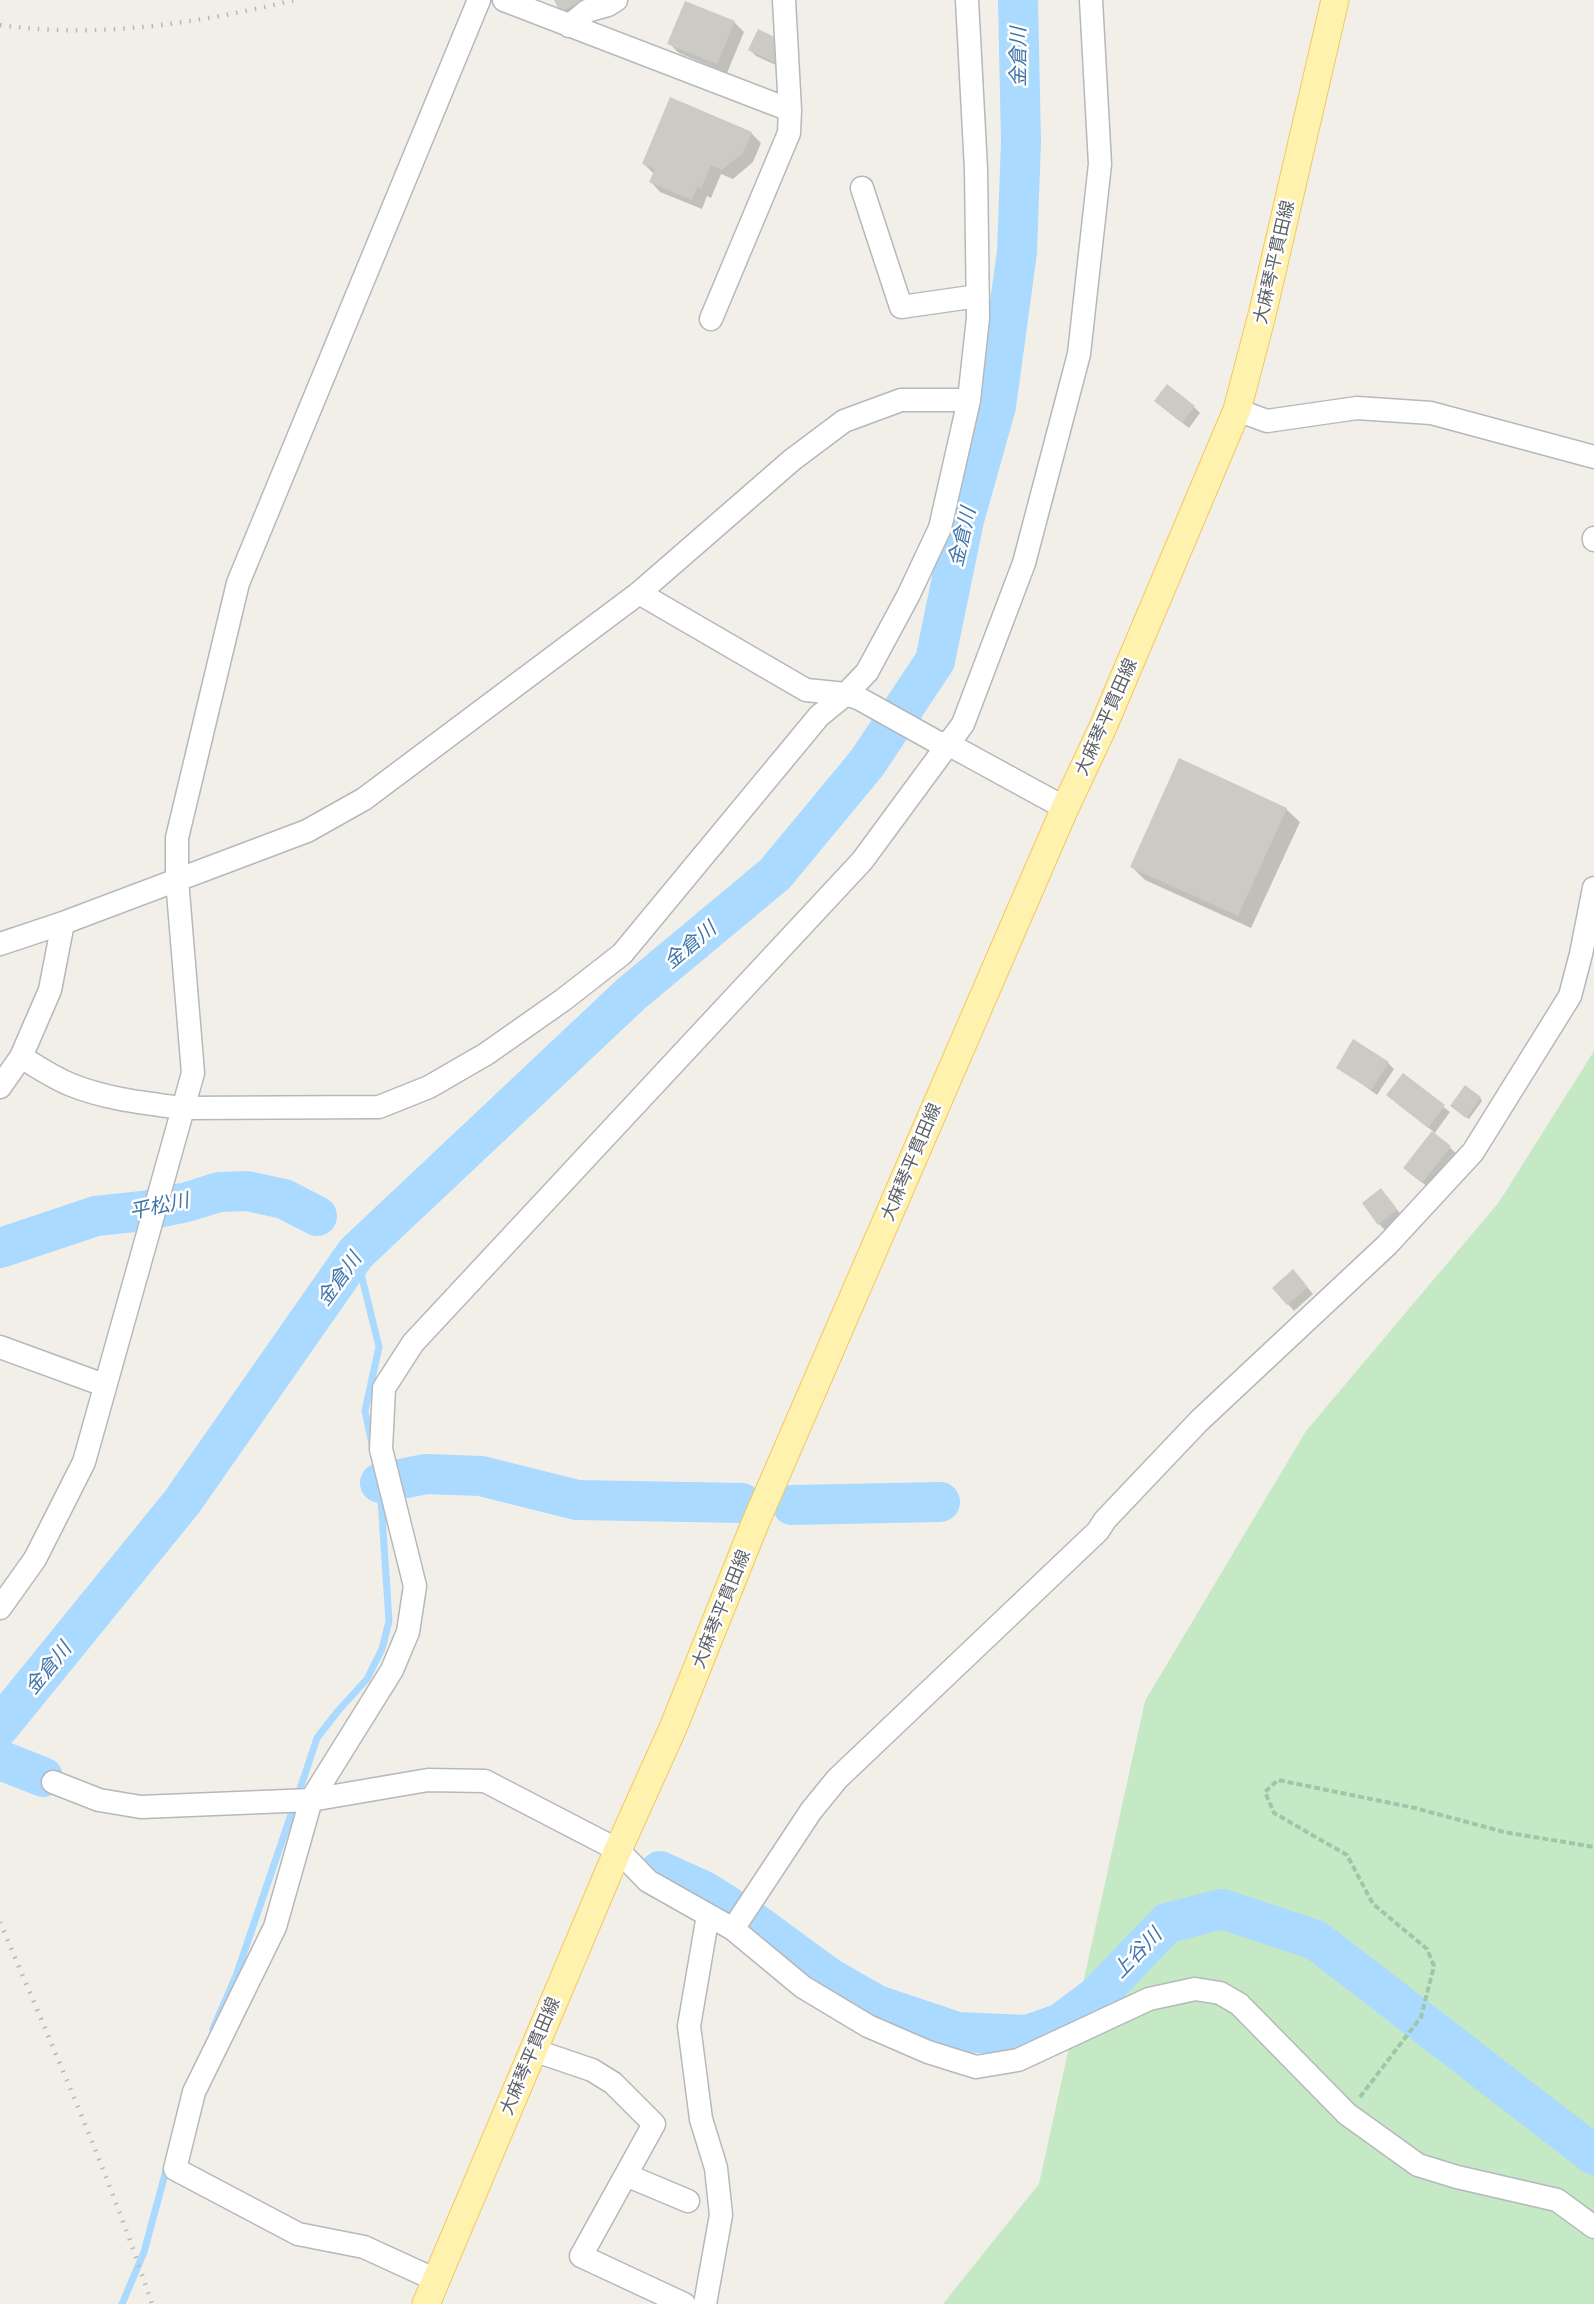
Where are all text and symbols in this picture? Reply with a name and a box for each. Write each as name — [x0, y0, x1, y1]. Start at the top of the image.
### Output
water label: 金倉川 — [1006, 27, 1030, 87]
street label: 大麻琴平貫田線 — [1249, 198, 1299, 326]
water label: 金倉川 — [944, 505, 980, 569]
street label: 大麻琴平貫田線 — [1071, 655, 1141, 779]
water label: 金倉川 — [659, 917, 721, 973]
street label: 大麻琴平貫田線 — [876, 1100, 946, 1224]
water label: 平松川 — [127, 1188, 191, 1224]
water label: 金倉川 — [312, 1248, 366, 1310]
street label: 大麻琴平貫田線 — [687, 1547, 755, 1671]
water label: 金倉川 — [20, 1637, 76, 1699]
water label: 上谷川 — [1108, 1923, 1166, 1983]
street label: 大麻琴平貫田線 — [495, 1994, 565, 2118]

